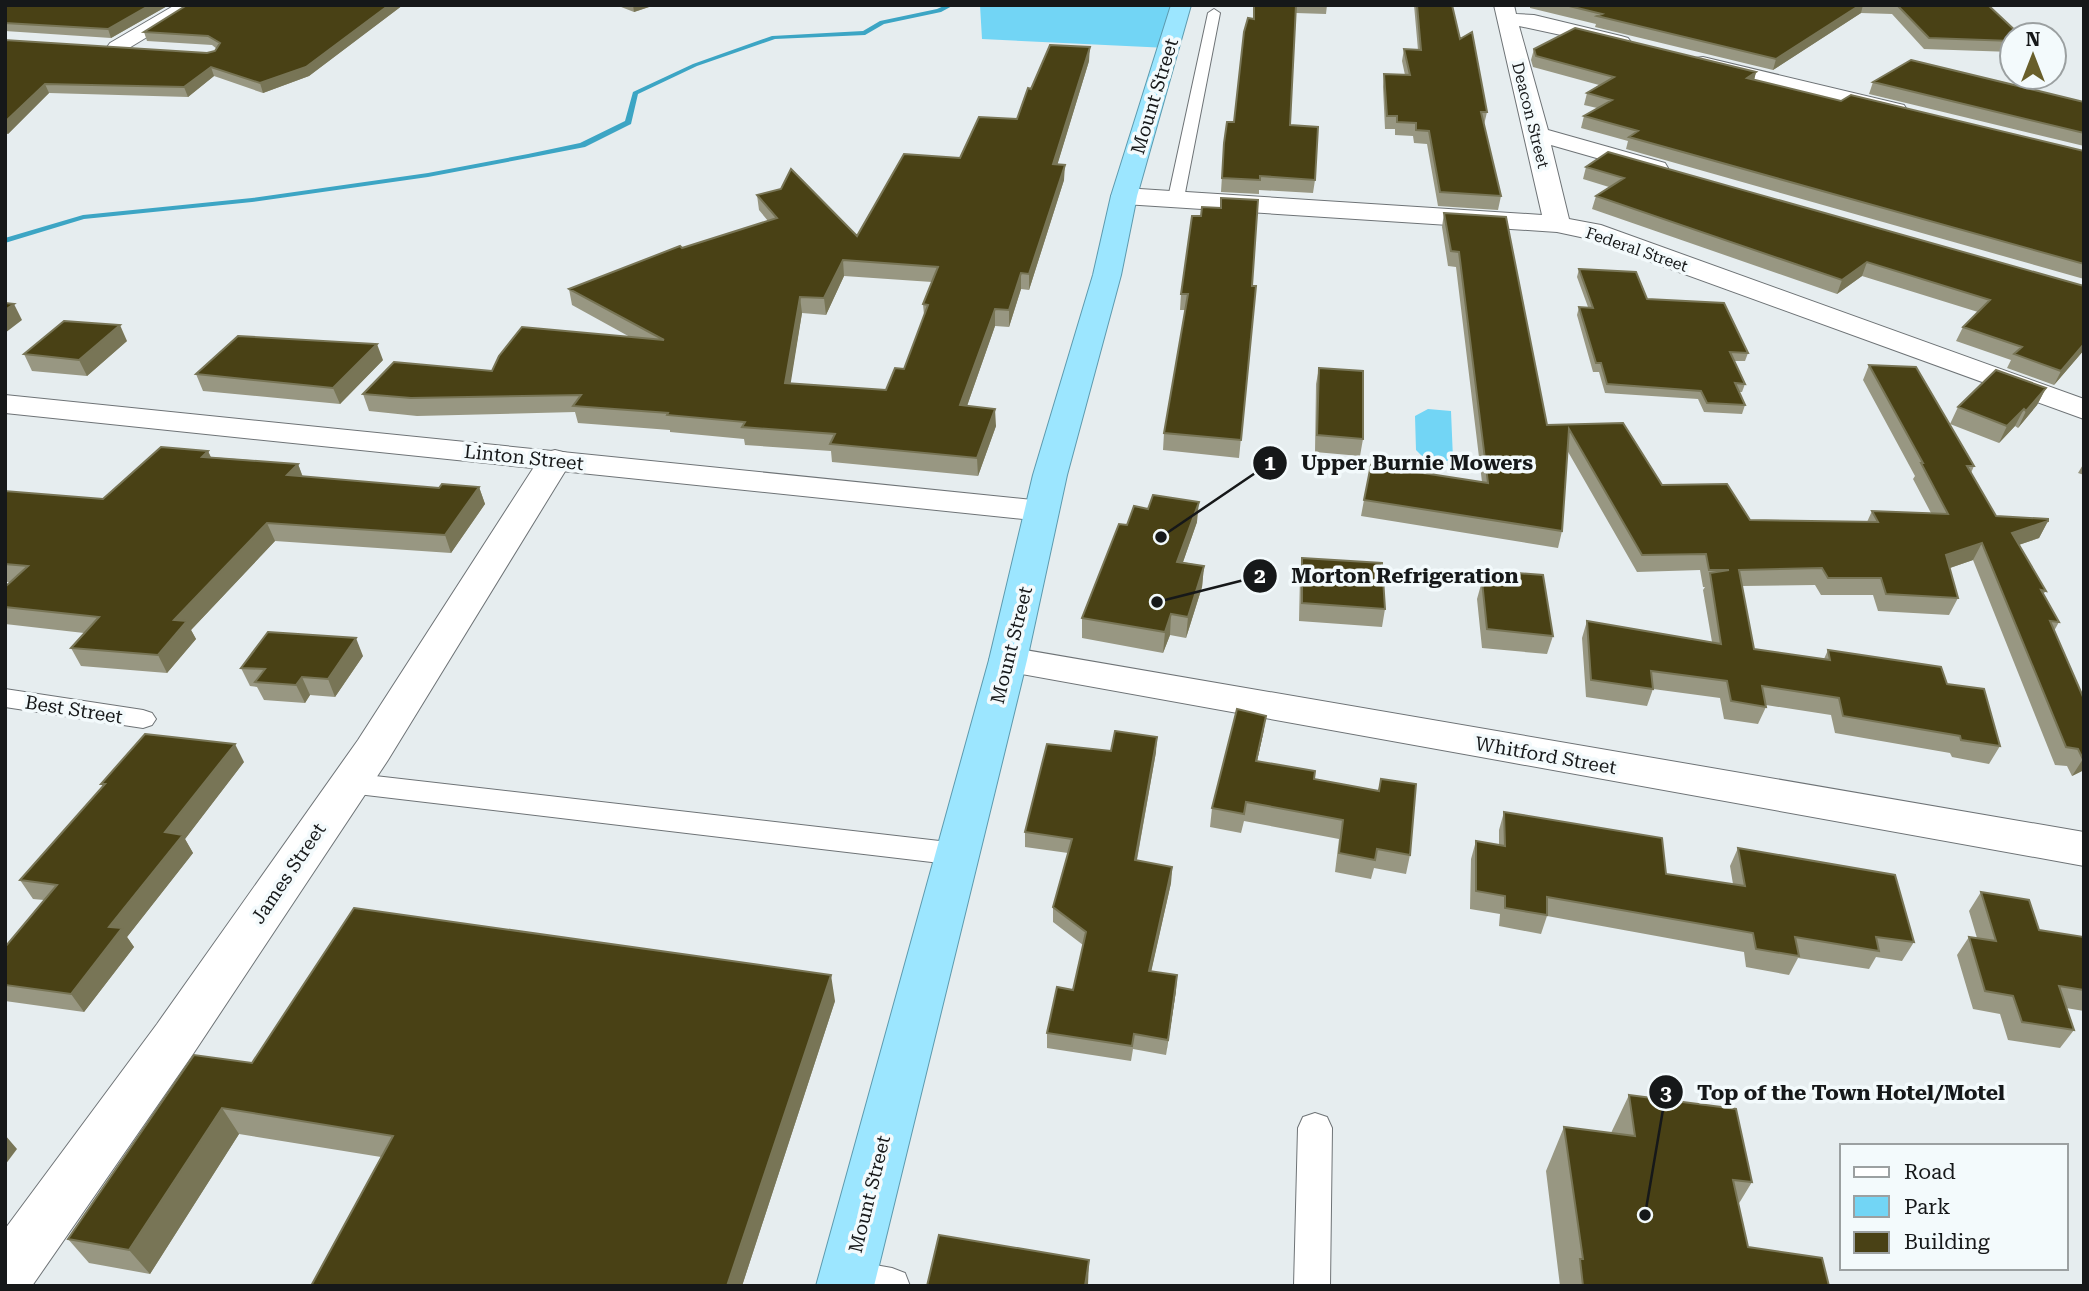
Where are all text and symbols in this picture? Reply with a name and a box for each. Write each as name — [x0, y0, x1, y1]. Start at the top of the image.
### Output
north arrow — [1998, 21, 2068, 91]
text: N — [2026, 28, 2041, 51]
street label: Mount Street — [1126, 35, 1183, 157]
street label: Deacon Street — [1508, 60, 1553, 170]
street label: Federal Street — [1583, 223, 1690, 276]
street label: Linton Street — [463, 440, 585, 475]
callout: Upper Burnie Mowers — [1252, 442, 1547, 484]
text: 1 — [1264, 451, 1276, 475]
text: Upper Burnie Mowers — [1301, 451, 1533, 475]
callout: Morton Refrigeration — [1242, 555, 1533, 597]
text: 2 — [1254, 564, 1266, 588]
text: Morton Refrigeration — [1291, 564, 1519, 588]
street label: Mount Street — [986, 584, 1037, 706]
street label: Best Street — [23, 690, 124, 729]
street label: Whitford Street — [1473, 732, 1618, 779]
street label: James Street — [246, 818, 331, 928]
callout: Top of the Town Hotel/Motel — [1648, 1071, 2019, 1113]
text: 3 — [1660, 1081, 1672, 1105]
text: Top of the Town Hotel/Motel — [1697, 1081, 2005, 1105]
street label: Mount Street — [844, 1133, 895, 1255]
legend — [1840, 1144, 2068, 1270]
text: Road — [1904, 1160, 1956, 1184]
text: Park — [1904, 1195, 1950, 1219]
text: Building — [1904, 1230, 1990, 1254]

